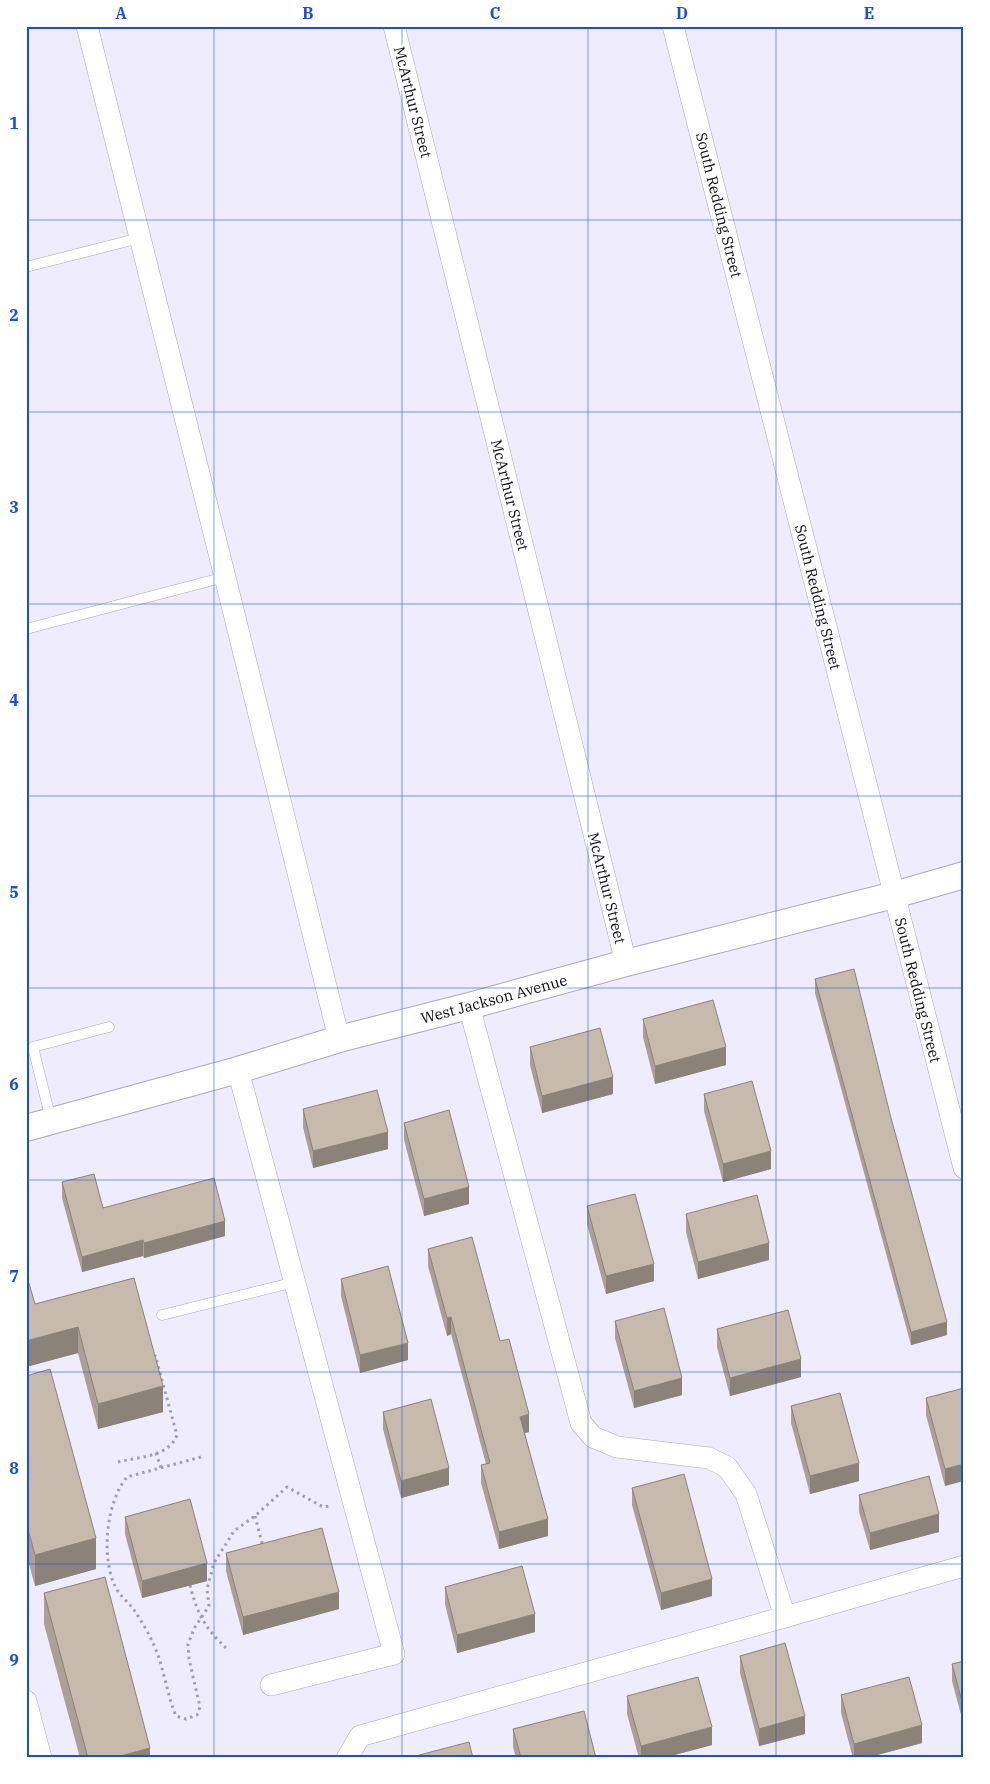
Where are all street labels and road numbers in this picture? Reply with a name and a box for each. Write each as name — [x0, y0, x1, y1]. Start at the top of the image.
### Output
street label: McArthur Street — [390, 44, 436, 160]
street label: South Redding Street — [692, 130, 746, 280]
street label: McArthur Street — [487, 437, 533, 553]
street label: South Redding Street — [791, 522, 845, 672]
street label: McArthur Street — [584, 830, 630, 946]
street label: South Redding Street — [891, 915, 945, 1065]
street label: West Jackson Avenue — [419, 970, 569, 1028]

